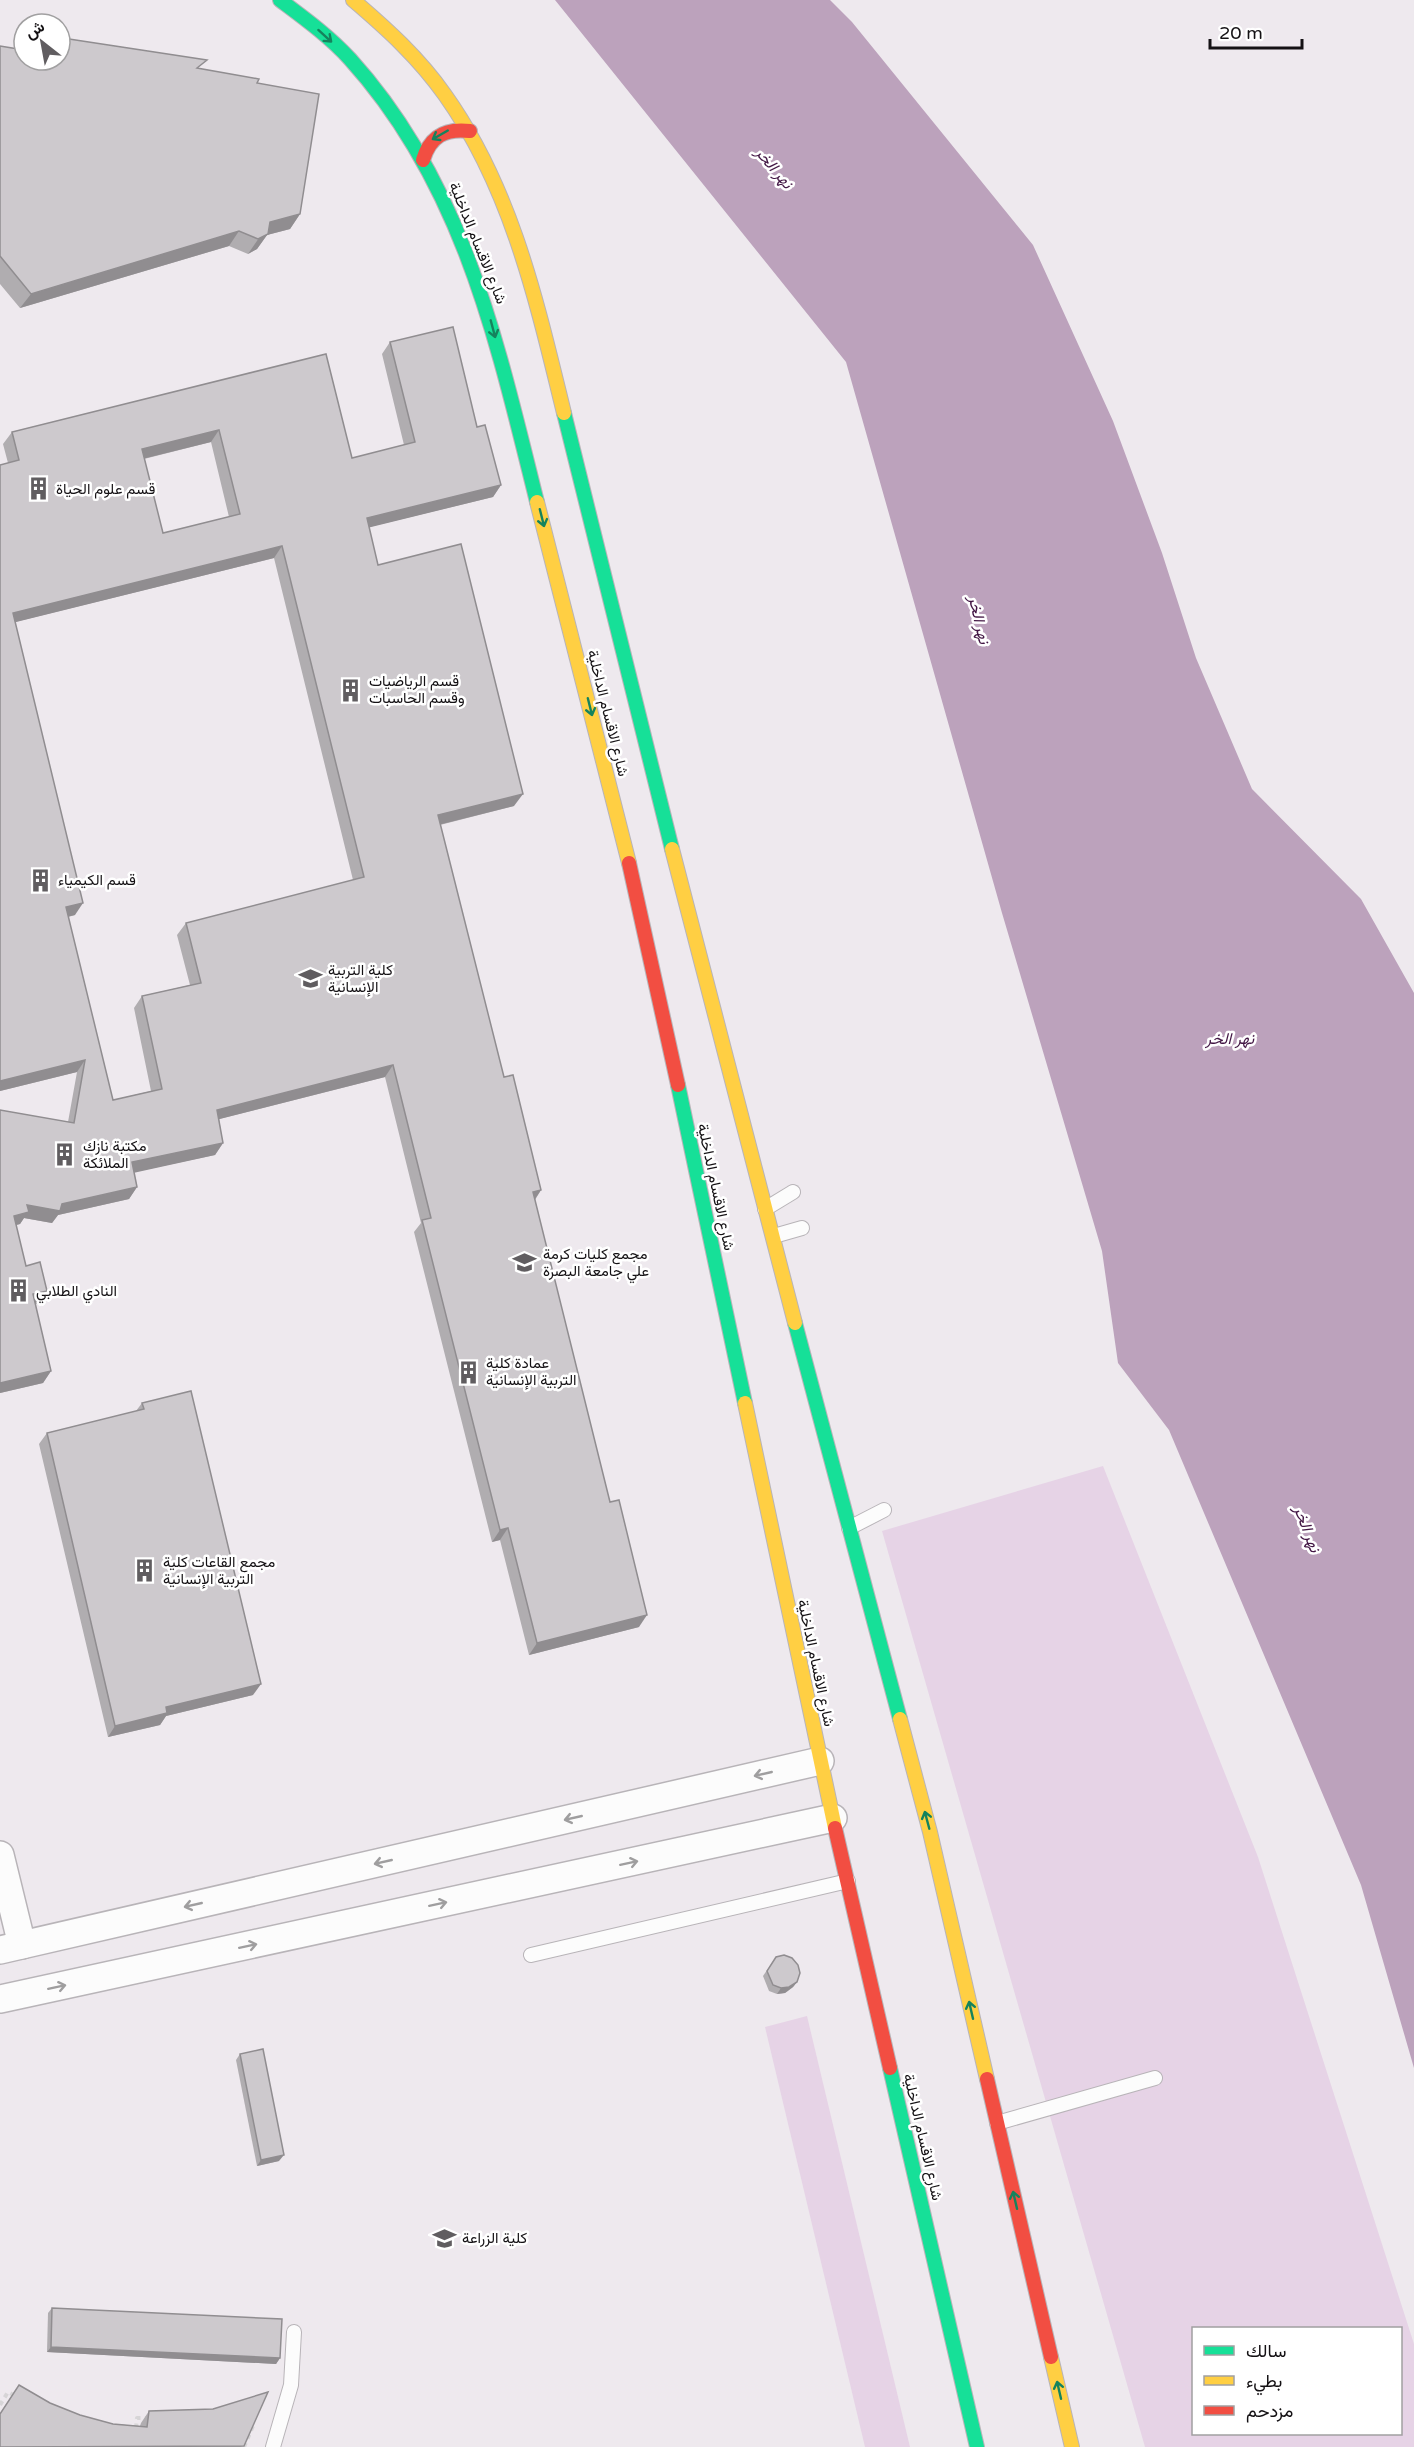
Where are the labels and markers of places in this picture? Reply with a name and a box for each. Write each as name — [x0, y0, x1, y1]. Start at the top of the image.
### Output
building icon: قسم علوم الحياة — [25, 476, 51, 502]
place label: قسم علوم الحياة — [56, 480, 156, 499]
place label: قسم الرياضيات وقسم الحاسبات — [369, 672, 465, 708]
building icon: قسم الرياضيات وقسم الحاسبات — [338, 677, 364, 703]
building icon: قسم الكيمياء — [27, 867, 53, 893]
place label: قسم الكيمياء — [58, 871, 136, 890]
place label: كلية التربية الإنسانية — [328, 961, 393, 997]
school or university icon: كلية التربية الإنسانية — [297, 966, 323, 992]
place label: مكتبة نازك الملائكة — [83, 1137, 146, 1172]
building icon: مكتبة نازك الملائكة — [52, 1142, 78, 1168]
place label: مجمع كليات كرمة علي جامعة البصرة — [543, 1245, 649, 1284]
school or university icon: مجمع كليات كرمة علي جامعة البصرة — [512, 1250, 538, 1276]
building icon: النادي الطلابي — [5, 1278, 31, 1304]
place label: النادي الطلابي — [36, 1282, 117, 1304]
place label: عمادة كلية التربية الإنسانية — [486, 1354, 577, 1390]
building icon: عمادة كلية التربية الإنسانية — [455, 1359, 481, 1385]
place label: مجمع القاعات كلية التربية الإنسانية — [163, 1553, 275, 1589]
building icon: مجمع القاعات كلية التربية الإنسانية — [132, 1558, 158, 1584]
school or university icon: كلية الزراعة — [431, 2225, 457, 2251]
place label: كلية الزراعة — [462, 2229, 527, 2247]

